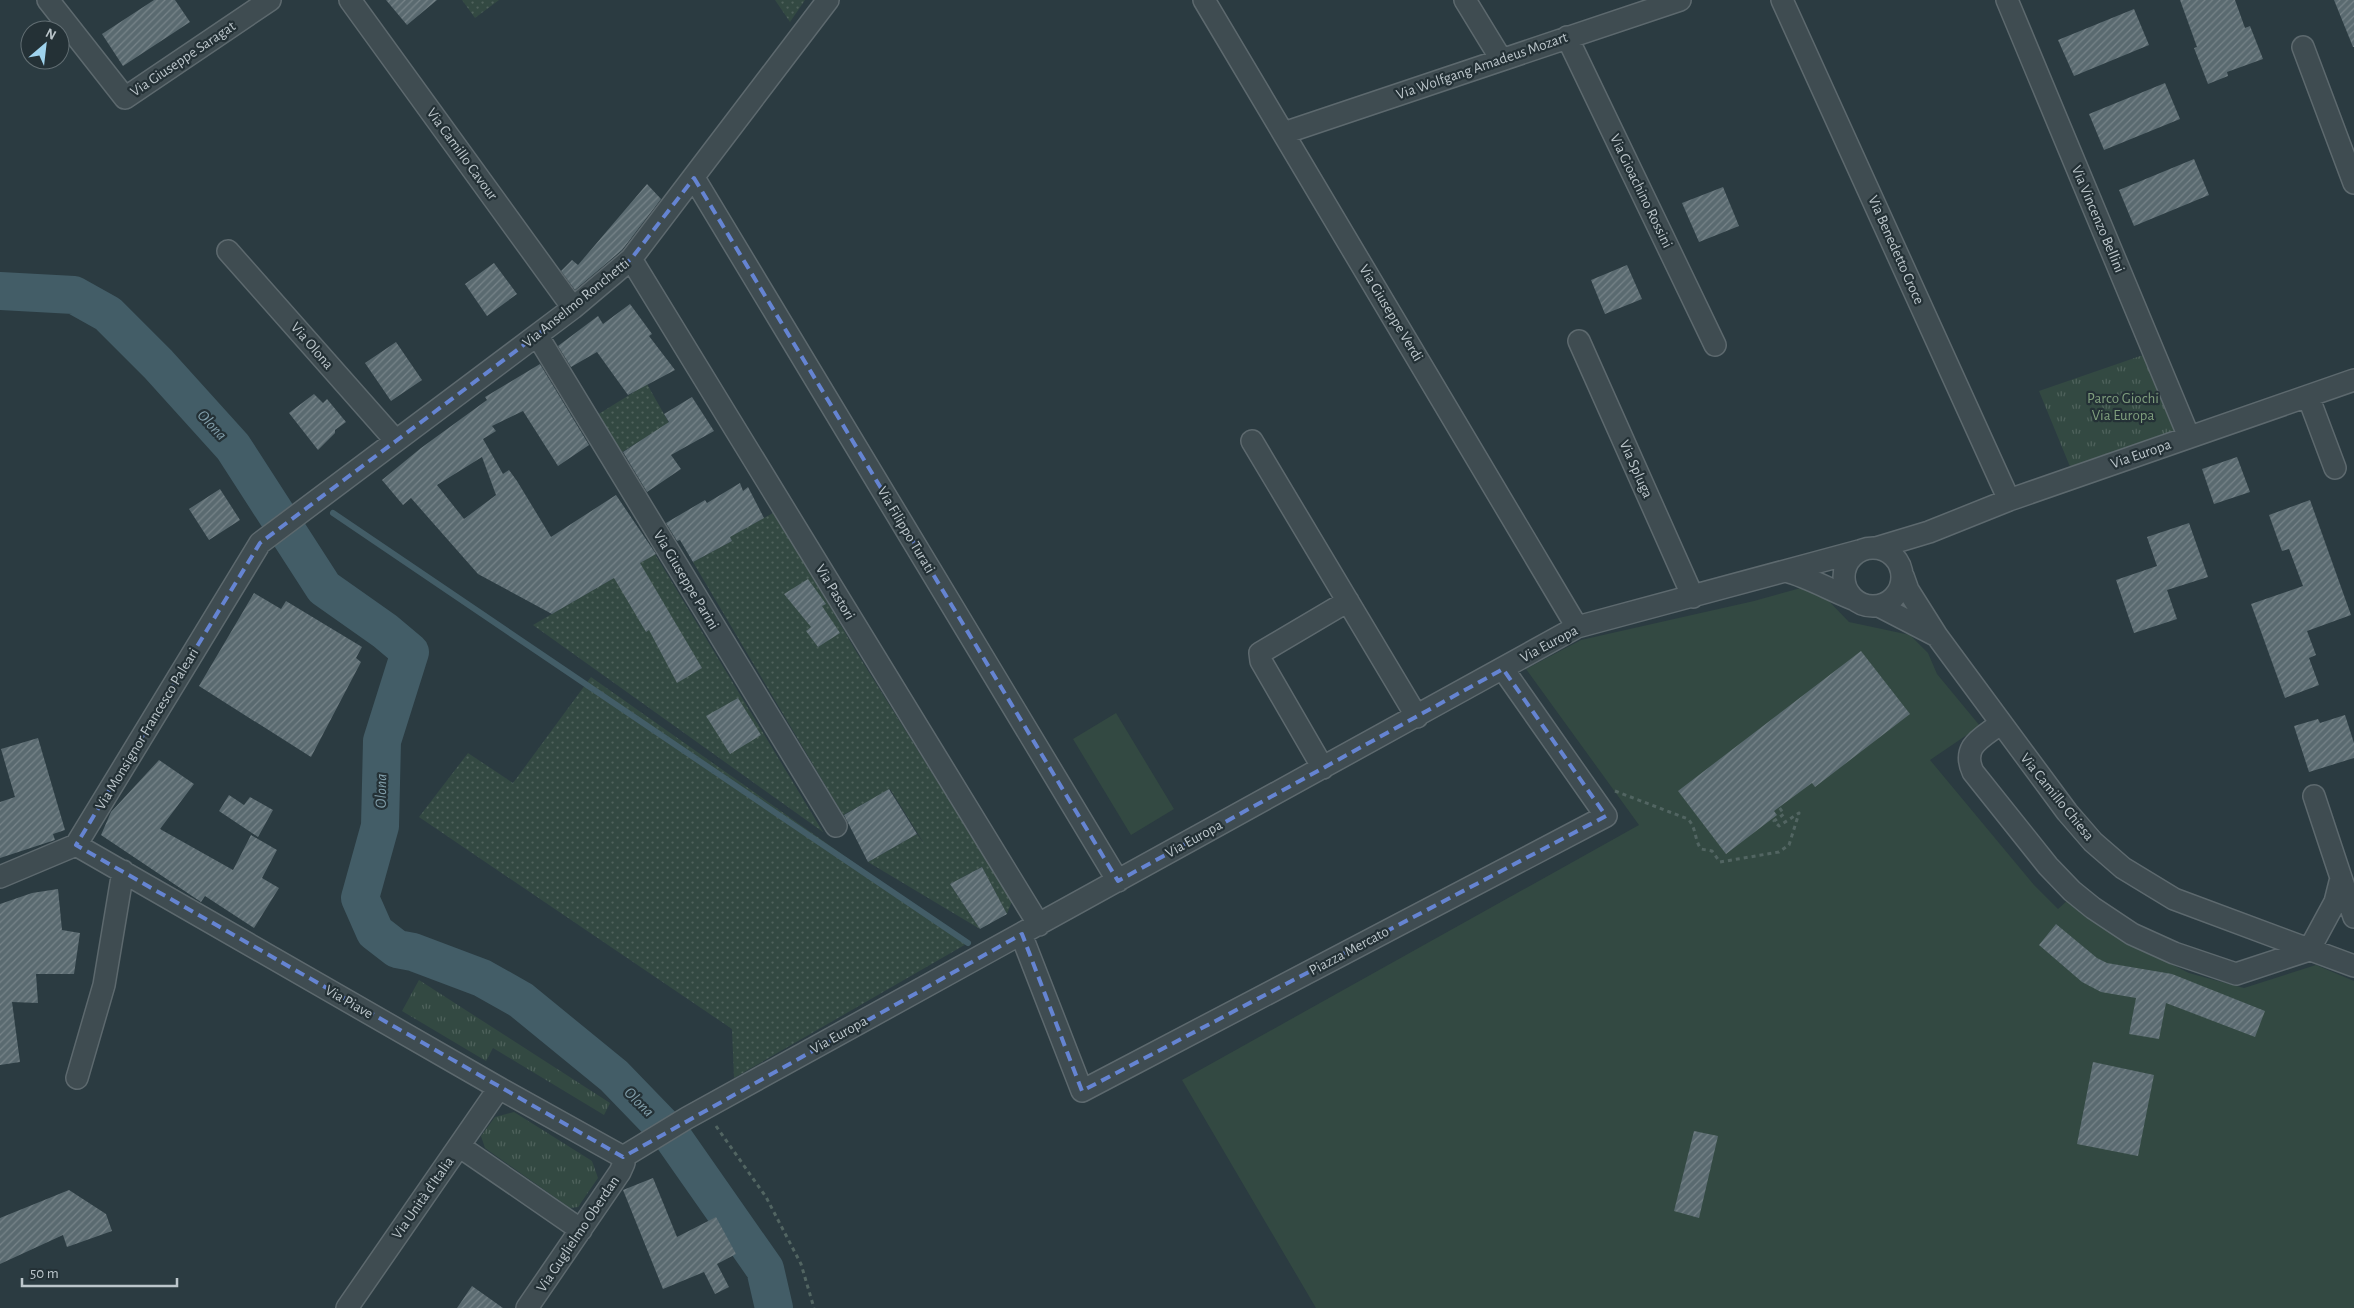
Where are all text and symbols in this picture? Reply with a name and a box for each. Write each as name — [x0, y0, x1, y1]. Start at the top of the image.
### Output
street label: Via Giuseppe Saragat — [128, 18, 238, 100]
north arrow — [20, 20, 70, 70]
text: N — [43, 26, 58, 43]
street label: Via Wolfgang Amadeus Mozart — [1394, 30, 1570, 102]
street label: Via Camillo Cavour — [424, 105, 500, 203]
street label: Via Gioachino Rossini — [1607, 132, 1675, 250]
street label: Via Vincenzo Bellini — [2069, 163, 2127, 275]
street label: Via Benedetto Croce — [1865, 193, 1927, 307]
street label: Via Anselmo Ronchetti — [520, 256, 632, 350]
street label: Via Giuseppe Verdi — [1356, 262, 1426, 364]
street label: Via Olona — [288, 320, 336, 372]
park label: Parco Giochi Via Europa — [2087, 391, 2159, 423]
water label: Olona — [194, 407, 230, 443]
street label: Via Europa — [2109, 437, 2173, 471]
street label: Via Spluga — [1617, 438, 1655, 500]
street label: Via Filippo Turati — [874, 484, 938, 576]
street label: Via Giuseppe Parini — [650, 528, 722, 632]
street label: Via Pastori — [813, 562, 857, 622]
street label: Via Europa — [1518, 623, 1580, 665]
street label: Via Monsignor Francesco Paleari — [93, 645, 201, 813]
street label: Via Camillo Chiesa — [2017, 750, 2097, 844]
water label: Olona — [373, 773, 389, 809]
street label: Via Europa — [1163, 817, 1225, 861]
street label: Piazza Mercato — [1307, 924, 1391, 978]
street label: Via Piave — [322, 982, 376, 1022]
street label: Via Europa — [808, 1013, 870, 1057]
water label: Olona — [621, 1084, 657, 1120]
street label: Via Unità d'Italia — [389, 1154, 457, 1242]
street label: Via Guglielmo Oberdan — [534, 1173, 622, 1295]
scale bar — [22, 1256, 178, 1288]
text: 50 m — [30, 1266, 59, 1281]

